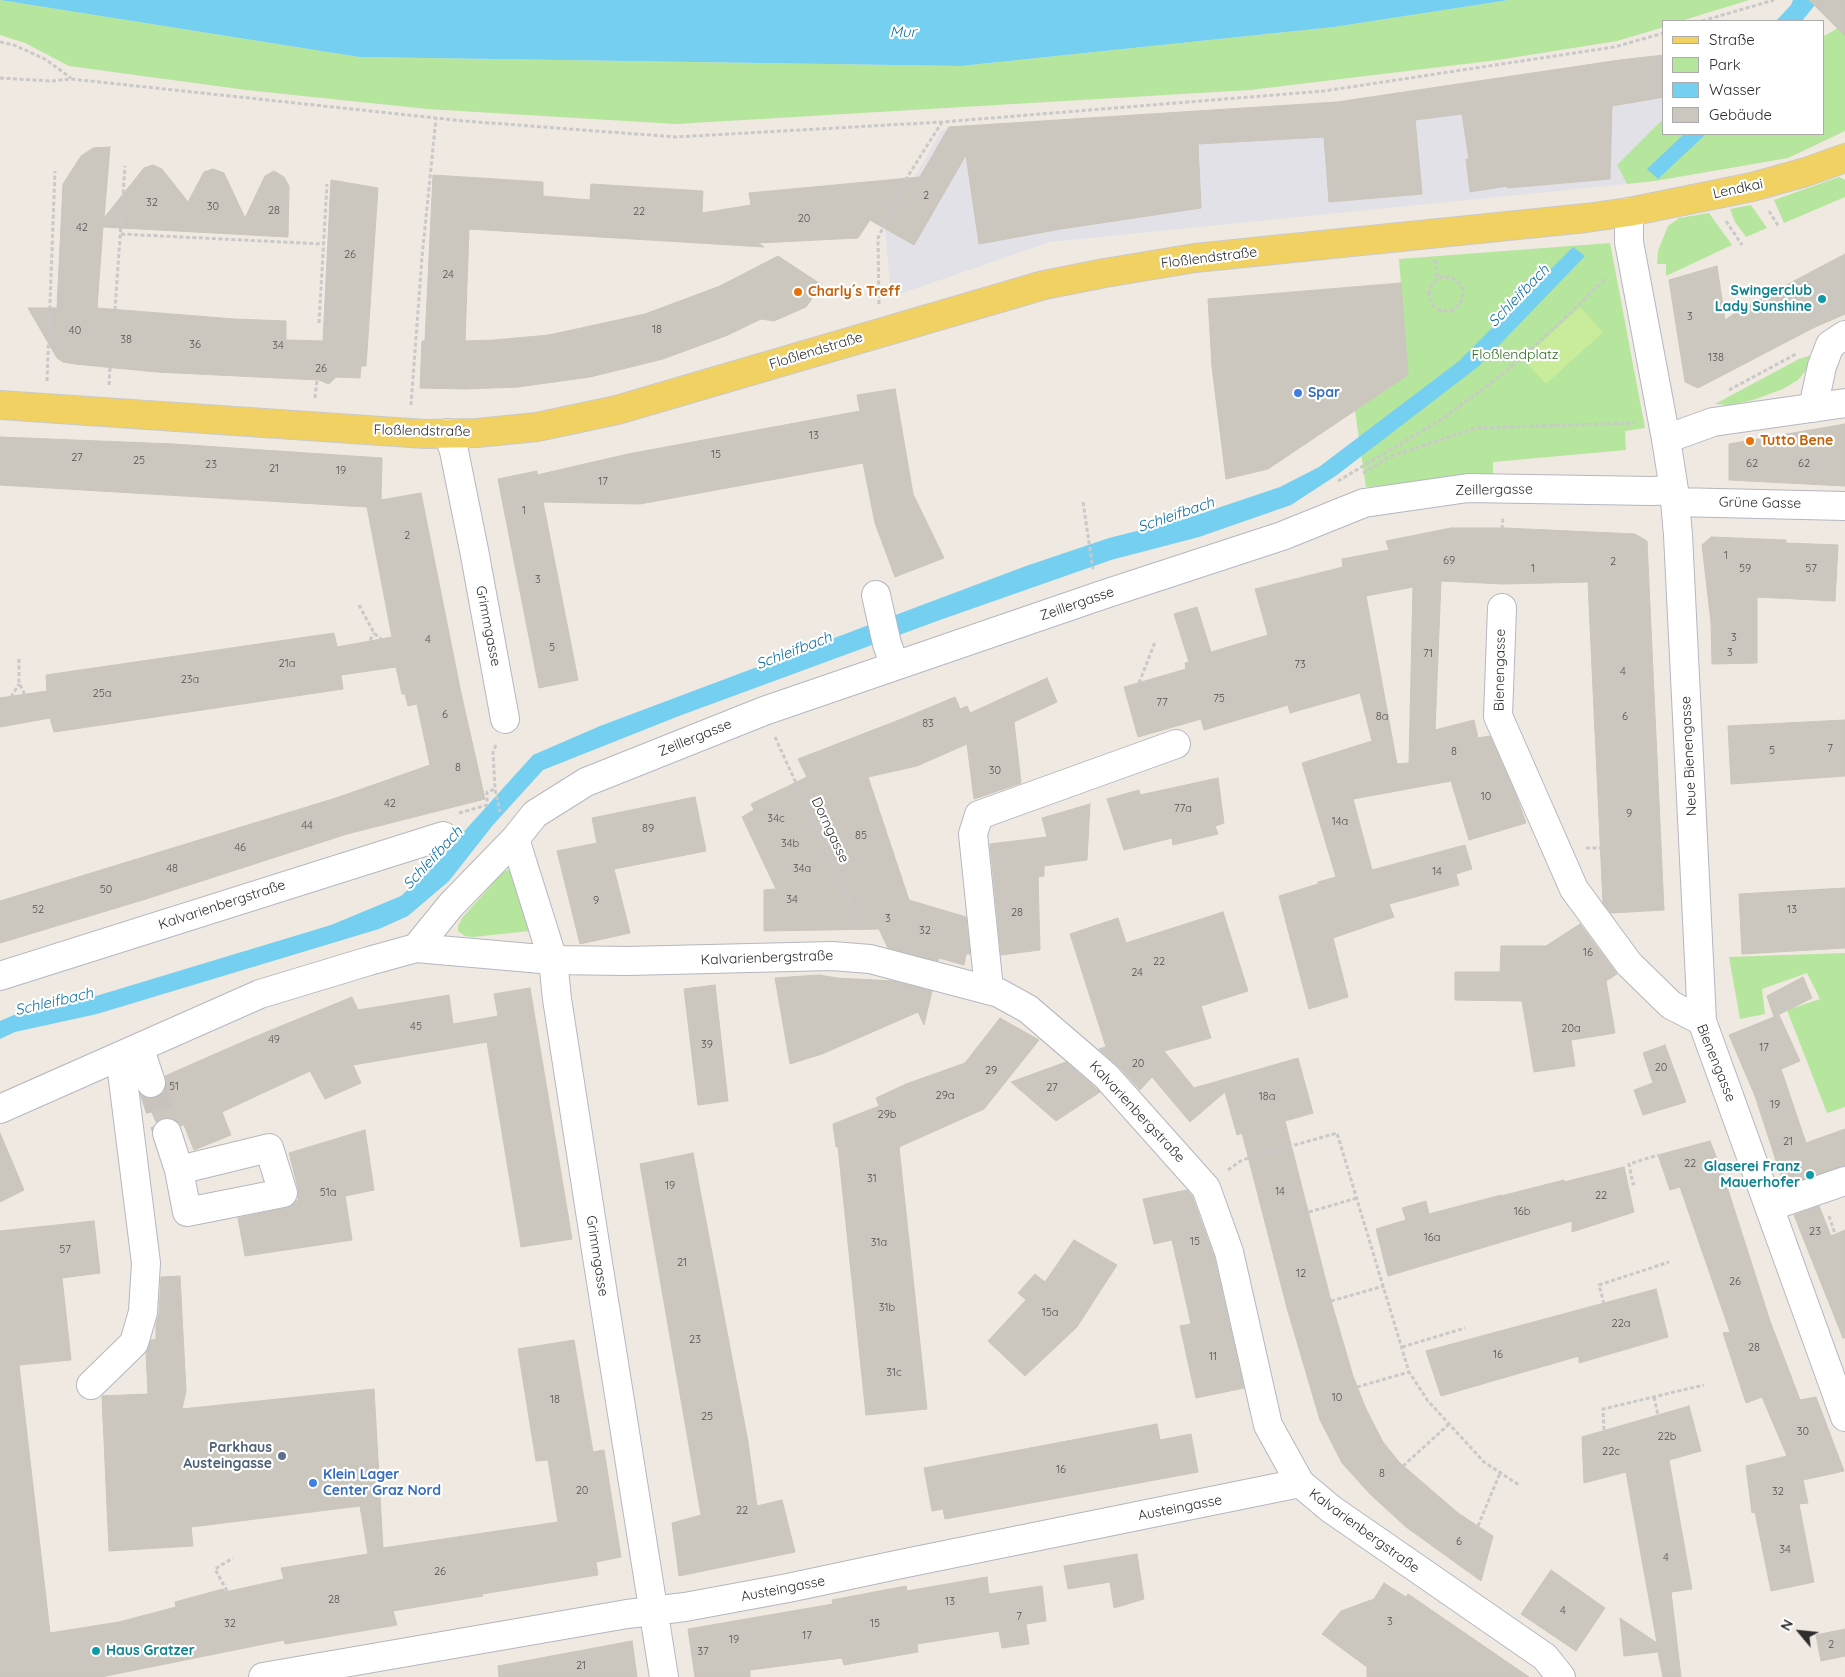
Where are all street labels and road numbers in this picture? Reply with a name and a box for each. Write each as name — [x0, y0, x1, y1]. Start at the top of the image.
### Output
street label: Lendkai — [1711, 175, 1765, 203]
street label: Floßlendstraße — [1160, 244, 1258, 272]
street label: Floßlendstraße — [767, 329, 865, 373]
street label: Floßlendstraße — [373, 422, 471, 440]
street label: Zeillergasse — [1455, 481, 1533, 499]
street label: Grüne Gasse — [1719, 494, 1801, 512]
street label: Zeillergasse — [1038, 583, 1116, 625]
street label: Grimmgasse — [472, 584, 504, 668]
street label: Bienengasse — [1491, 629, 1509, 711]
street label: Neue Bienengasse — [1677, 696, 1701, 816]
street label: Zeillergasse — [656, 716, 734, 760]
street label: Dorngasse — [808, 795, 852, 865]
street label: Kalvarienbergstraße — [156, 877, 288, 933]
street label: Kalvarienbergstraße — [700, 947, 834, 969]
street label: Bienengasse — [1693, 1022, 1739, 1104]
street label: Kalvarienbergstraße — [1086, 1058, 1188, 1166]
street label: Grimmgasse — [582, 1214, 612, 1298]
street label: Kalvarienbergstraße — [1305, 1485, 1423, 1577]
street label: Austeingasse — [1137, 1492, 1223, 1524]
street label: Austeingasse — [740, 1573, 826, 1605]

